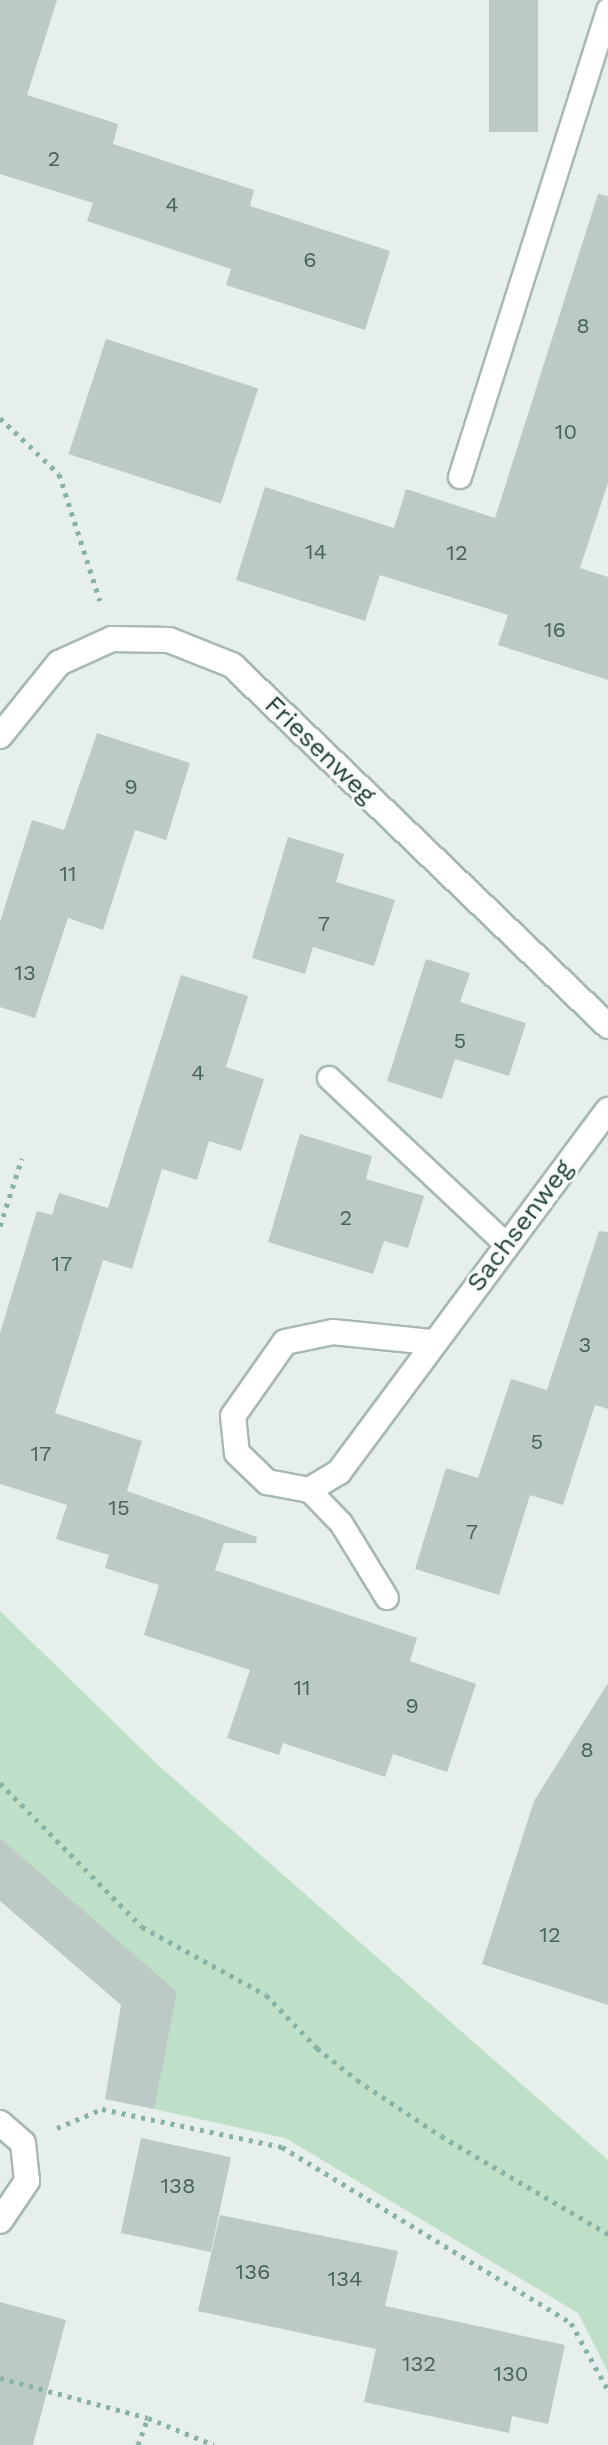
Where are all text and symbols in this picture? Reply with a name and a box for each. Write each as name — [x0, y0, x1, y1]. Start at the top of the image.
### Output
house number: 2 — [48, 146, 60, 172]
house number: 4 — [165, 192, 179, 218]
house number: 6 — [303, 247, 317, 273]
house number: 8 — [576, 313, 590, 339]
house number: 10 — [555, 419, 577, 445]
house number: 14 — [305, 539, 327, 565]
house number: 12 — [446, 540, 468, 566]
house number: 16 — [544, 617, 566, 643]
street label: Friesenweg — [258, 689, 382, 811]
house number: 9 — [124, 774, 138, 800]
house number: 11 — [59, 861, 77, 887]
house number: 7 — [318, 911, 330, 937]
house number: 13 — [14, 960, 36, 986]
house number: 5 — [454, 1028, 466, 1054]
house number: 4 — [191, 1060, 205, 1086]
street label: Sachsenweg — [460, 1154, 580, 1298]
house number: 2 — [340, 1205, 352, 1231]
house number: 17 — [52, 1251, 72, 1277]
house number: 3 — [579, 1332, 591, 1358]
house number: 5 — [531, 1429, 543, 1455]
house number: 17 — [31, 1441, 51, 1467]
house number: 15 — [108, 1495, 130, 1521]
house number: 7 — [466, 1519, 478, 1545]
house number: 11 — [293, 1675, 311, 1701]
house number: 9 — [405, 1693, 419, 1719]
house number: 8 — [580, 1737, 594, 1763]
house number: 12 — [539, 1922, 561, 1948]
house number: 138 — [161, 2173, 195, 2199]
house number: 136 — [236, 2259, 270, 2285]
house number: 134 — [328, 2266, 362, 2292]
house number: 132 — [402, 2351, 436, 2377]
house number: 130 — [493, 2361, 529, 2387]

